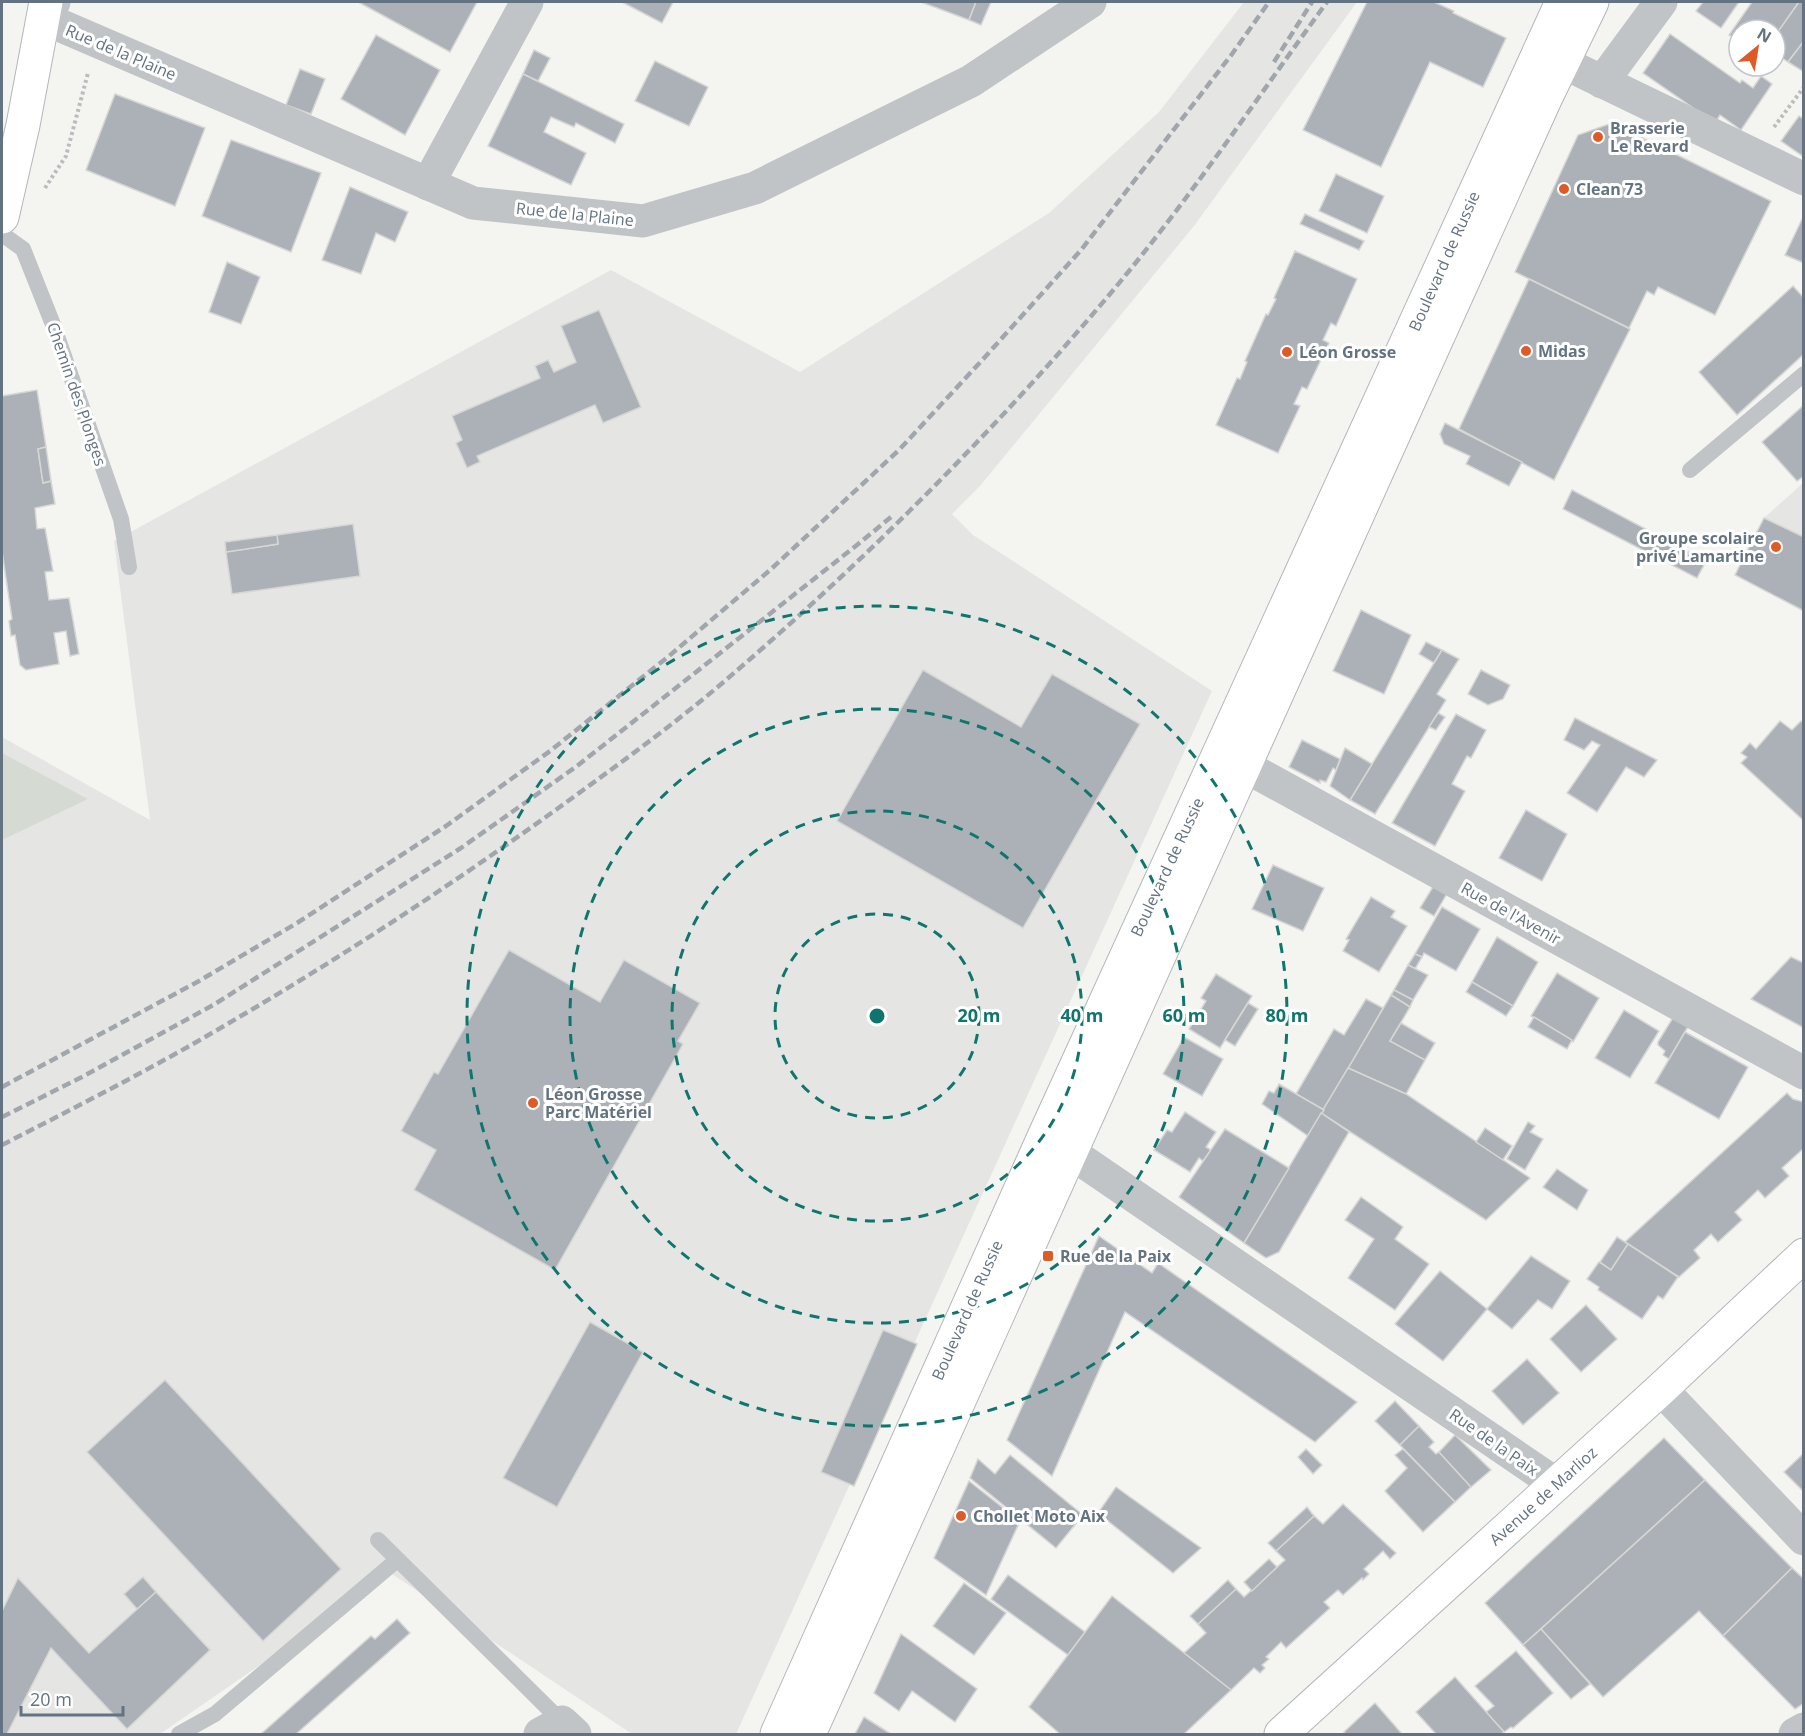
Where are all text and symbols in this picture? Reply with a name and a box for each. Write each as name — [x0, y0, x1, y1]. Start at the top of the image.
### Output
north arrow — [1727, 18, 1787, 78]
street label: Rue de la Plaine — [62, 19, 180, 85]
text: N — [1753, 22, 1776, 48]
place label: Brasserie Le Revard — [1610, 117, 1689, 157]
marker: Brasserie Le Revard — [1591, 130, 1605, 144]
place label: Clean 73 — [1576, 178, 1643, 200]
marker: Clean 73 — [1557, 182, 1571, 196]
street label: Boulevard de Russie — [1403, 188, 1485, 334]
street label: Rue de la Plaine — [515, 197, 635, 231]
street label: Chemin des Plonges — [42, 319, 112, 469]
place label: Midas — [1538, 340, 1586, 362]
place label: Léon Grosse — [1299, 341, 1396, 363]
marker: Midas — [1519, 344, 1533, 358]
marker: Léon Grosse — [1280, 345, 1294, 359]
place label: Groupe scolaire privé Lamartine — [1636, 527, 1764, 567]
marker: Groupe scolaire privé Lamartine — [1769, 540, 1783, 554]
street label: Boulevard de Russie — [1125, 794, 1209, 940]
street label: Rue de l'Avenir — [1457, 877, 1565, 950]
text: 20 m — [958, 1003, 1000, 1027]
text: 40 m — [1061, 1003, 1103, 1027]
text: 60 m — [1163, 1003, 1205, 1027]
text: 80 m — [1266, 1003, 1308, 1027]
centre of rings — [867, 1006, 887, 1026]
place label: Léon Grosse Parc Matériel — [545, 1083, 652, 1123]
marker: Léon Grosse Parc Matériel — [526, 1096, 540, 1110]
street label: Boulevard de Russie — [926, 1237, 1008, 1383]
place label: Rue de la Paix — [1060, 1245, 1172, 1267]
marker: Rue de la Paix — [1041, 1249, 1055, 1263]
street label: Rue de la Paix — [1445, 1403, 1543, 1481]
street label: Avenue de Marlioz — [1484, 1442, 1602, 1550]
place label: Chollet Moto Aix — [973, 1505, 1106, 1527]
marker: Chollet Moto Aix — [954, 1509, 968, 1523]
scale bar — [21, 1679, 123, 1717]
text: 20 m — [30, 1687, 72, 1711]

